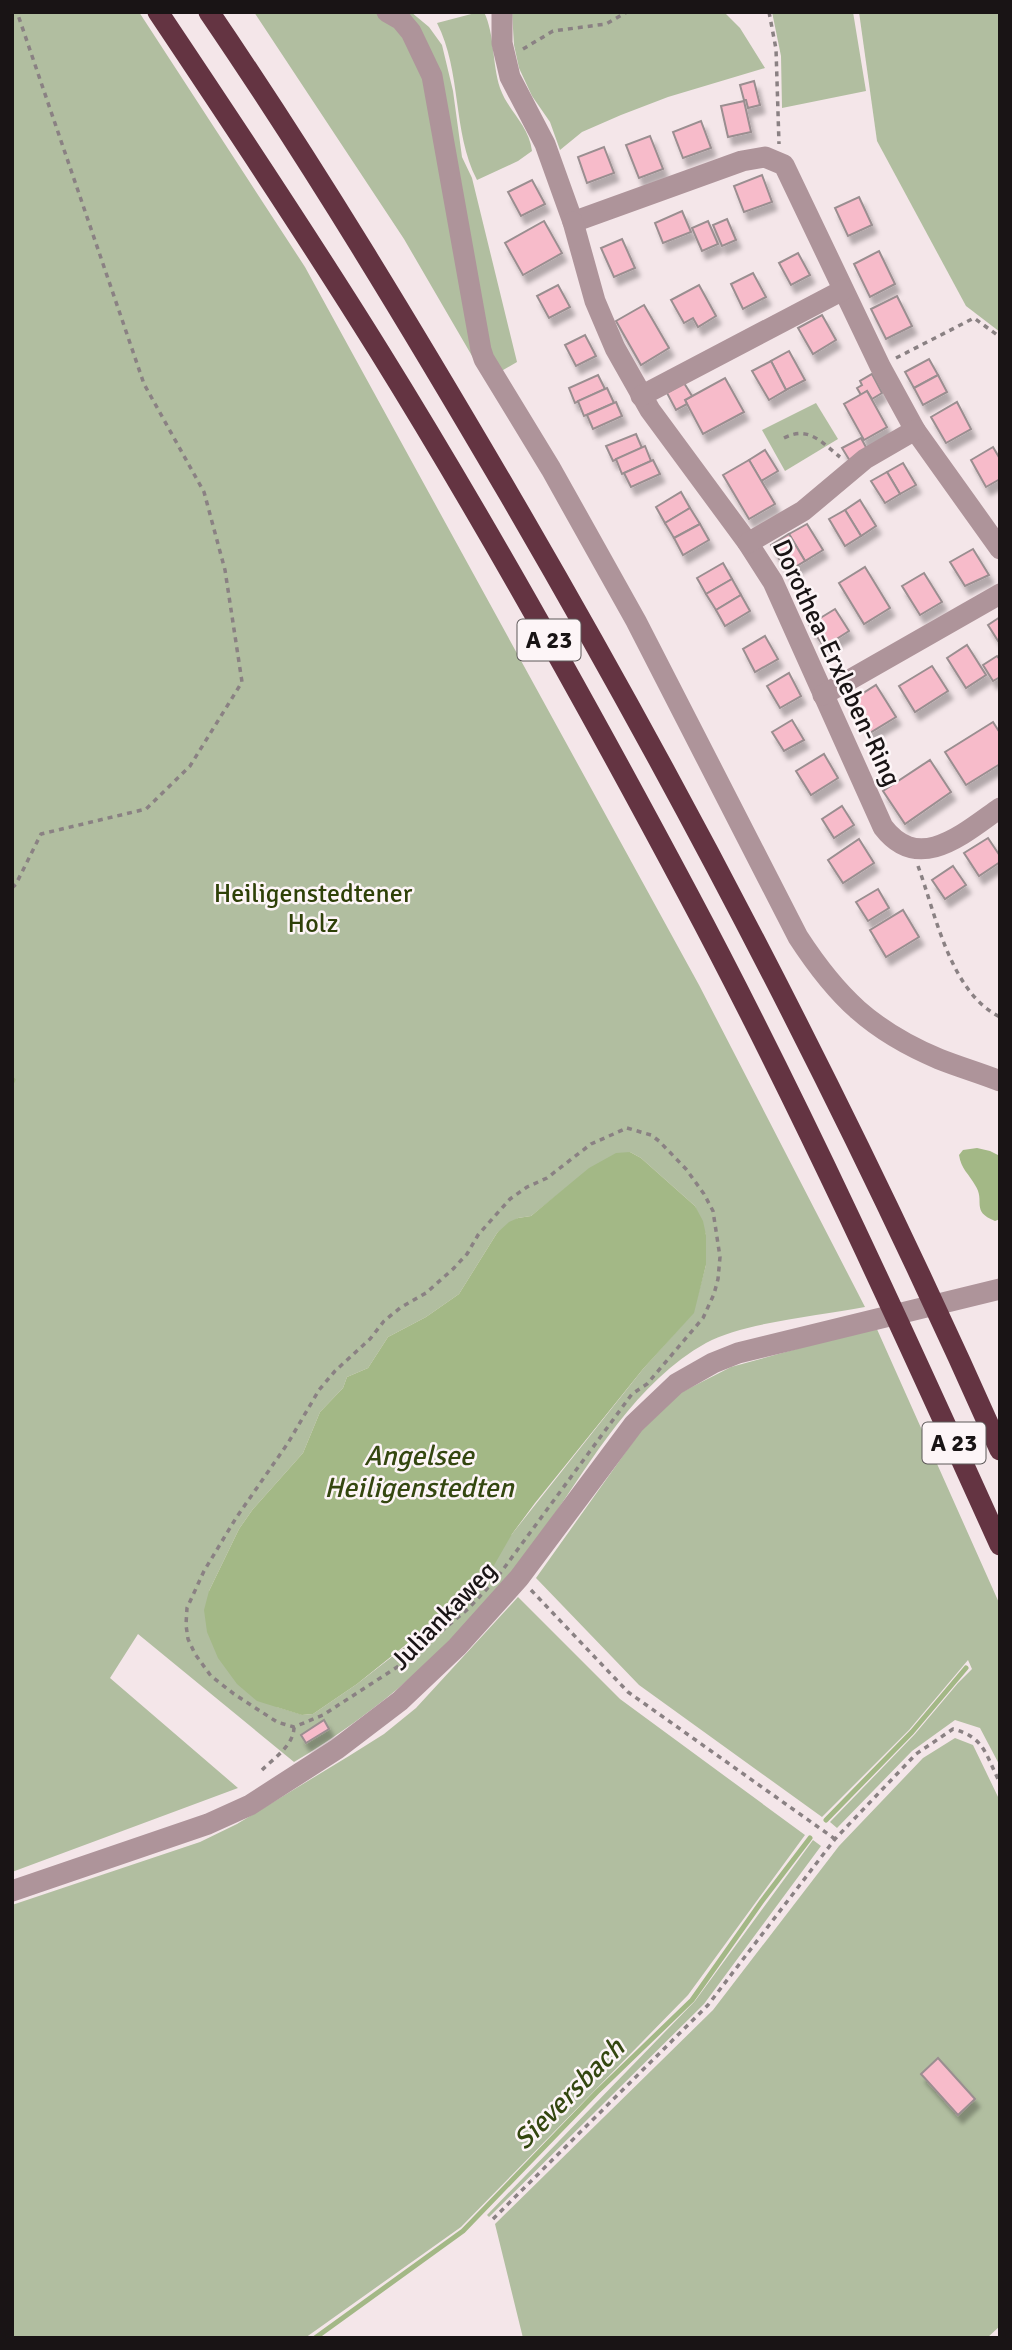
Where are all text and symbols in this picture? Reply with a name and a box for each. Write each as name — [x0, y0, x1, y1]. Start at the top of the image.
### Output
street label: Dorothea-Erxleben-Ring — [765, 534, 907, 792]
road number: A 23 — [518, 620, 580, 660]
park label: Heiligenstedtener Holz — [214, 878, 413, 940]
road number: A 23 — [922, 1422, 986, 1464]
water label: Angelsee Heiligenstedten — [324, 1439, 515, 1505]
street label: Juliankaweg — [384, 1555, 504, 1677]
water label: Sieversbach — [506, 2031, 632, 2157]

